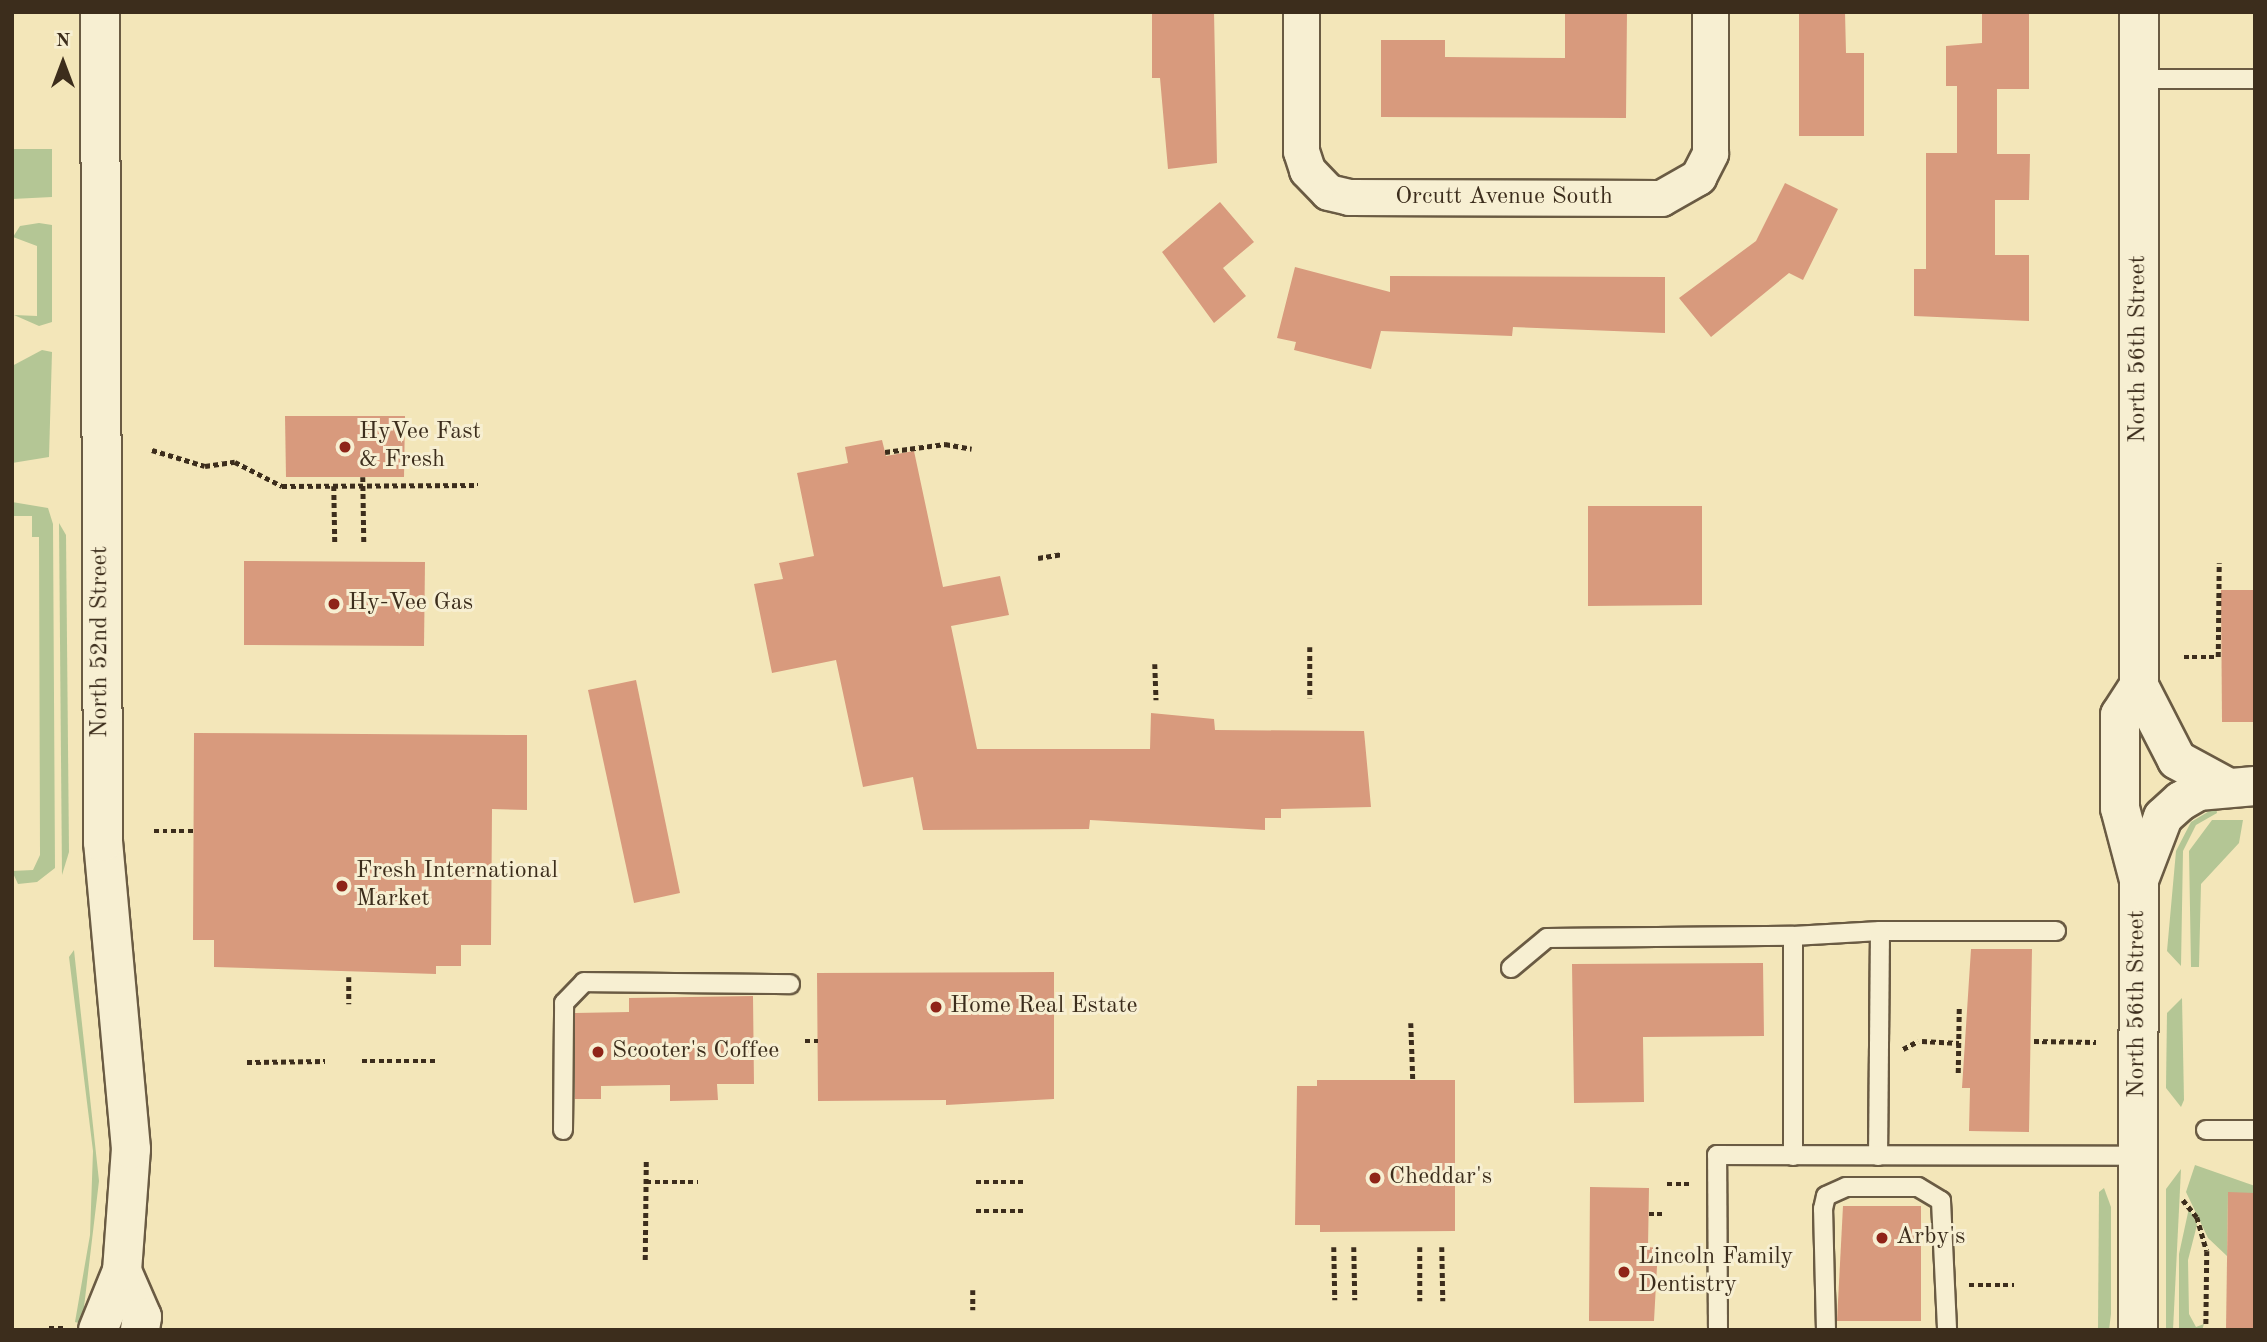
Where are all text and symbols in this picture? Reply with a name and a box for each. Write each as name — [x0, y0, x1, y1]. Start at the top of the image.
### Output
north arrow — [28, 28, 98, 98]
text: N — [56, 32, 70, 51]
street label: Orcutt Avenue South — [1395, 184, 1613, 212]
street label: North 56th Street — [2125, 255, 2153, 443]
place label: HyVee Fast & Fresh — [359, 419, 481, 475]
marker: HyVee Fast & Fresh — [337, 439, 353, 455]
street label: North 52nd Street — [87, 546, 115, 738]
place label: Hy-Vee Gas — [348, 590, 473, 618]
marker: Hy-Vee Gas — [326, 596, 342, 612]
place label: Fresh International Market — [356, 858, 558, 914]
marker: Fresh International Market — [334, 878, 350, 894]
street label: North 56th Street — [2124, 910, 2152, 1098]
place label: Home Real Estate — [950, 993, 1138, 1021]
marker: Home Real Estate — [928, 999, 944, 1015]
place label: Scooter's Coffee — [612, 1038, 779, 1066]
marker: Scooter's Coffee — [590, 1044, 606, 1060]
place label: Cheddar's — [1389, 1164, 1492, 1192]
marker: Cheddar's — [1367, 1170, 1383, 1186]
place label: Arby's — [1896, 1224, 1965, 1252]
marker: Arby's — [1874, 1230, 1890, 1246]
place label: Lincoln Family Dentistry — [1638, 1244, 1793, 1300]
marker: Lincoln Family Dentistry — [1616, 1264, 1632, 1280]

